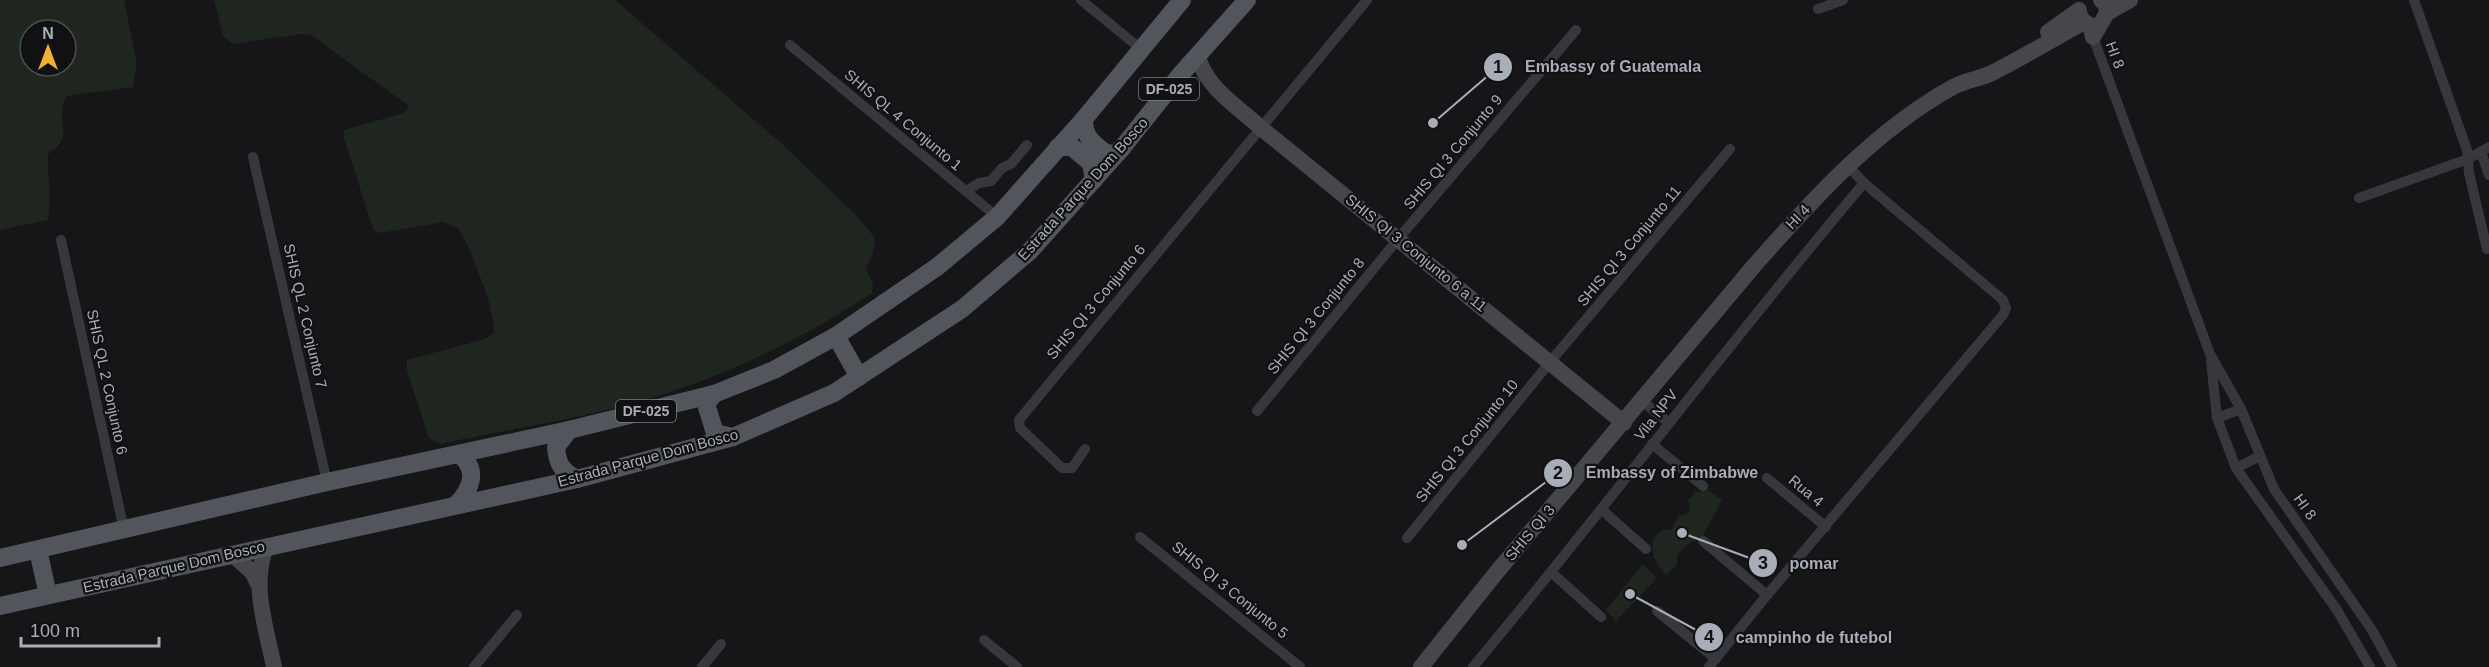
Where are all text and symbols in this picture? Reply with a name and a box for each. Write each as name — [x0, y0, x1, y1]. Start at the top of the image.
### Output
north arrow — [18, 18, 78, 78]
text: N — [42, 25, 54, 42]
street label: HI 8 — [2103, 39, 2128, 71]
callout: Embassy of Guatemala — [1483, 50, 1713, 84]
text: 1 — [1493, 57, 1503, 77]
text: Embassy of Guatemala — [1525, 58, 1701, 75]
street label: SHIS QL 4 Conjunto 1 — [841, 66, 965, 174]
road number: DF-025 — [1139, 78, 1199, 100]
street label: SHIS QI 3 Conjunto 9 — [1400, 91, 1505, 212]
street label: Estrada Parque Dom Bosco — [1014, 114, 1151, 263]
street label: SHIS QI 3 Conjunto 11 — [1573, 182, 1684, 309]
street label: SHIS QI 3 Conjunto 6 a 11 — [1342, 190, 1490, 315]
street label: HI 4 — [1782, 201, 1813, 232]
street label: SHIS QI 3 Conjunto 6 — [1043, 241, 1148, 362]
street label: SHIS QL 2 Conjunto 7 — [281, 242, 330, 390]
street label: SHIS QI 3 Conjunto 8 — [1264, 254, 1368, 377]
street label: SHIS QL 2 Conjunto 6 — [84, 308, 131, 456]
street label: SHIS QI 3 Conjunto 10 — [1412, 376, 1521, 505]
street label: Vila NPV — [1631, 386, 1681, 443]
road number: DF-025 — [616, 400, 676, 422]
street label: Estrada Parque Dom Bosco — [556, 425, 740, 490]
callout: Embassy of Zimbabwe — [1543, 456, 1770, 490]
text: 2 — [1553, 463, 1563, 483]
text: Embassy of Zimbabwe — [1586, 464, 1758, 481]
street label: Rua 4 — [1786, 471, 1827, 510]
street label: HI 8 — [2291, 491, 2320, 523]
street label: SHIS QI 3 — [1501, 501, 1558, 564]
street label: Estrada Parque Dom Bosco — [81, 537, 266, 596]
street label: SHIS QI 3 Conjunto 5 — [1169, 538, 1292, 642]
callout: pomar — [1748, 546, 1851, 580]
text: 3 — [1758, 553, 1768, 573]
text: pomar — [1790, 555, 1838, 572]
scale bar — [21, 610, 159, 648]
callout: campinho de futebol — [1694, 620, 1904, 654]
text: 100 m — [30, 621, 80, 641]
text: 4 — [1704, 627, 1714, 647]
text: campinho de futebol — [1736, 629, 1892, 646]

